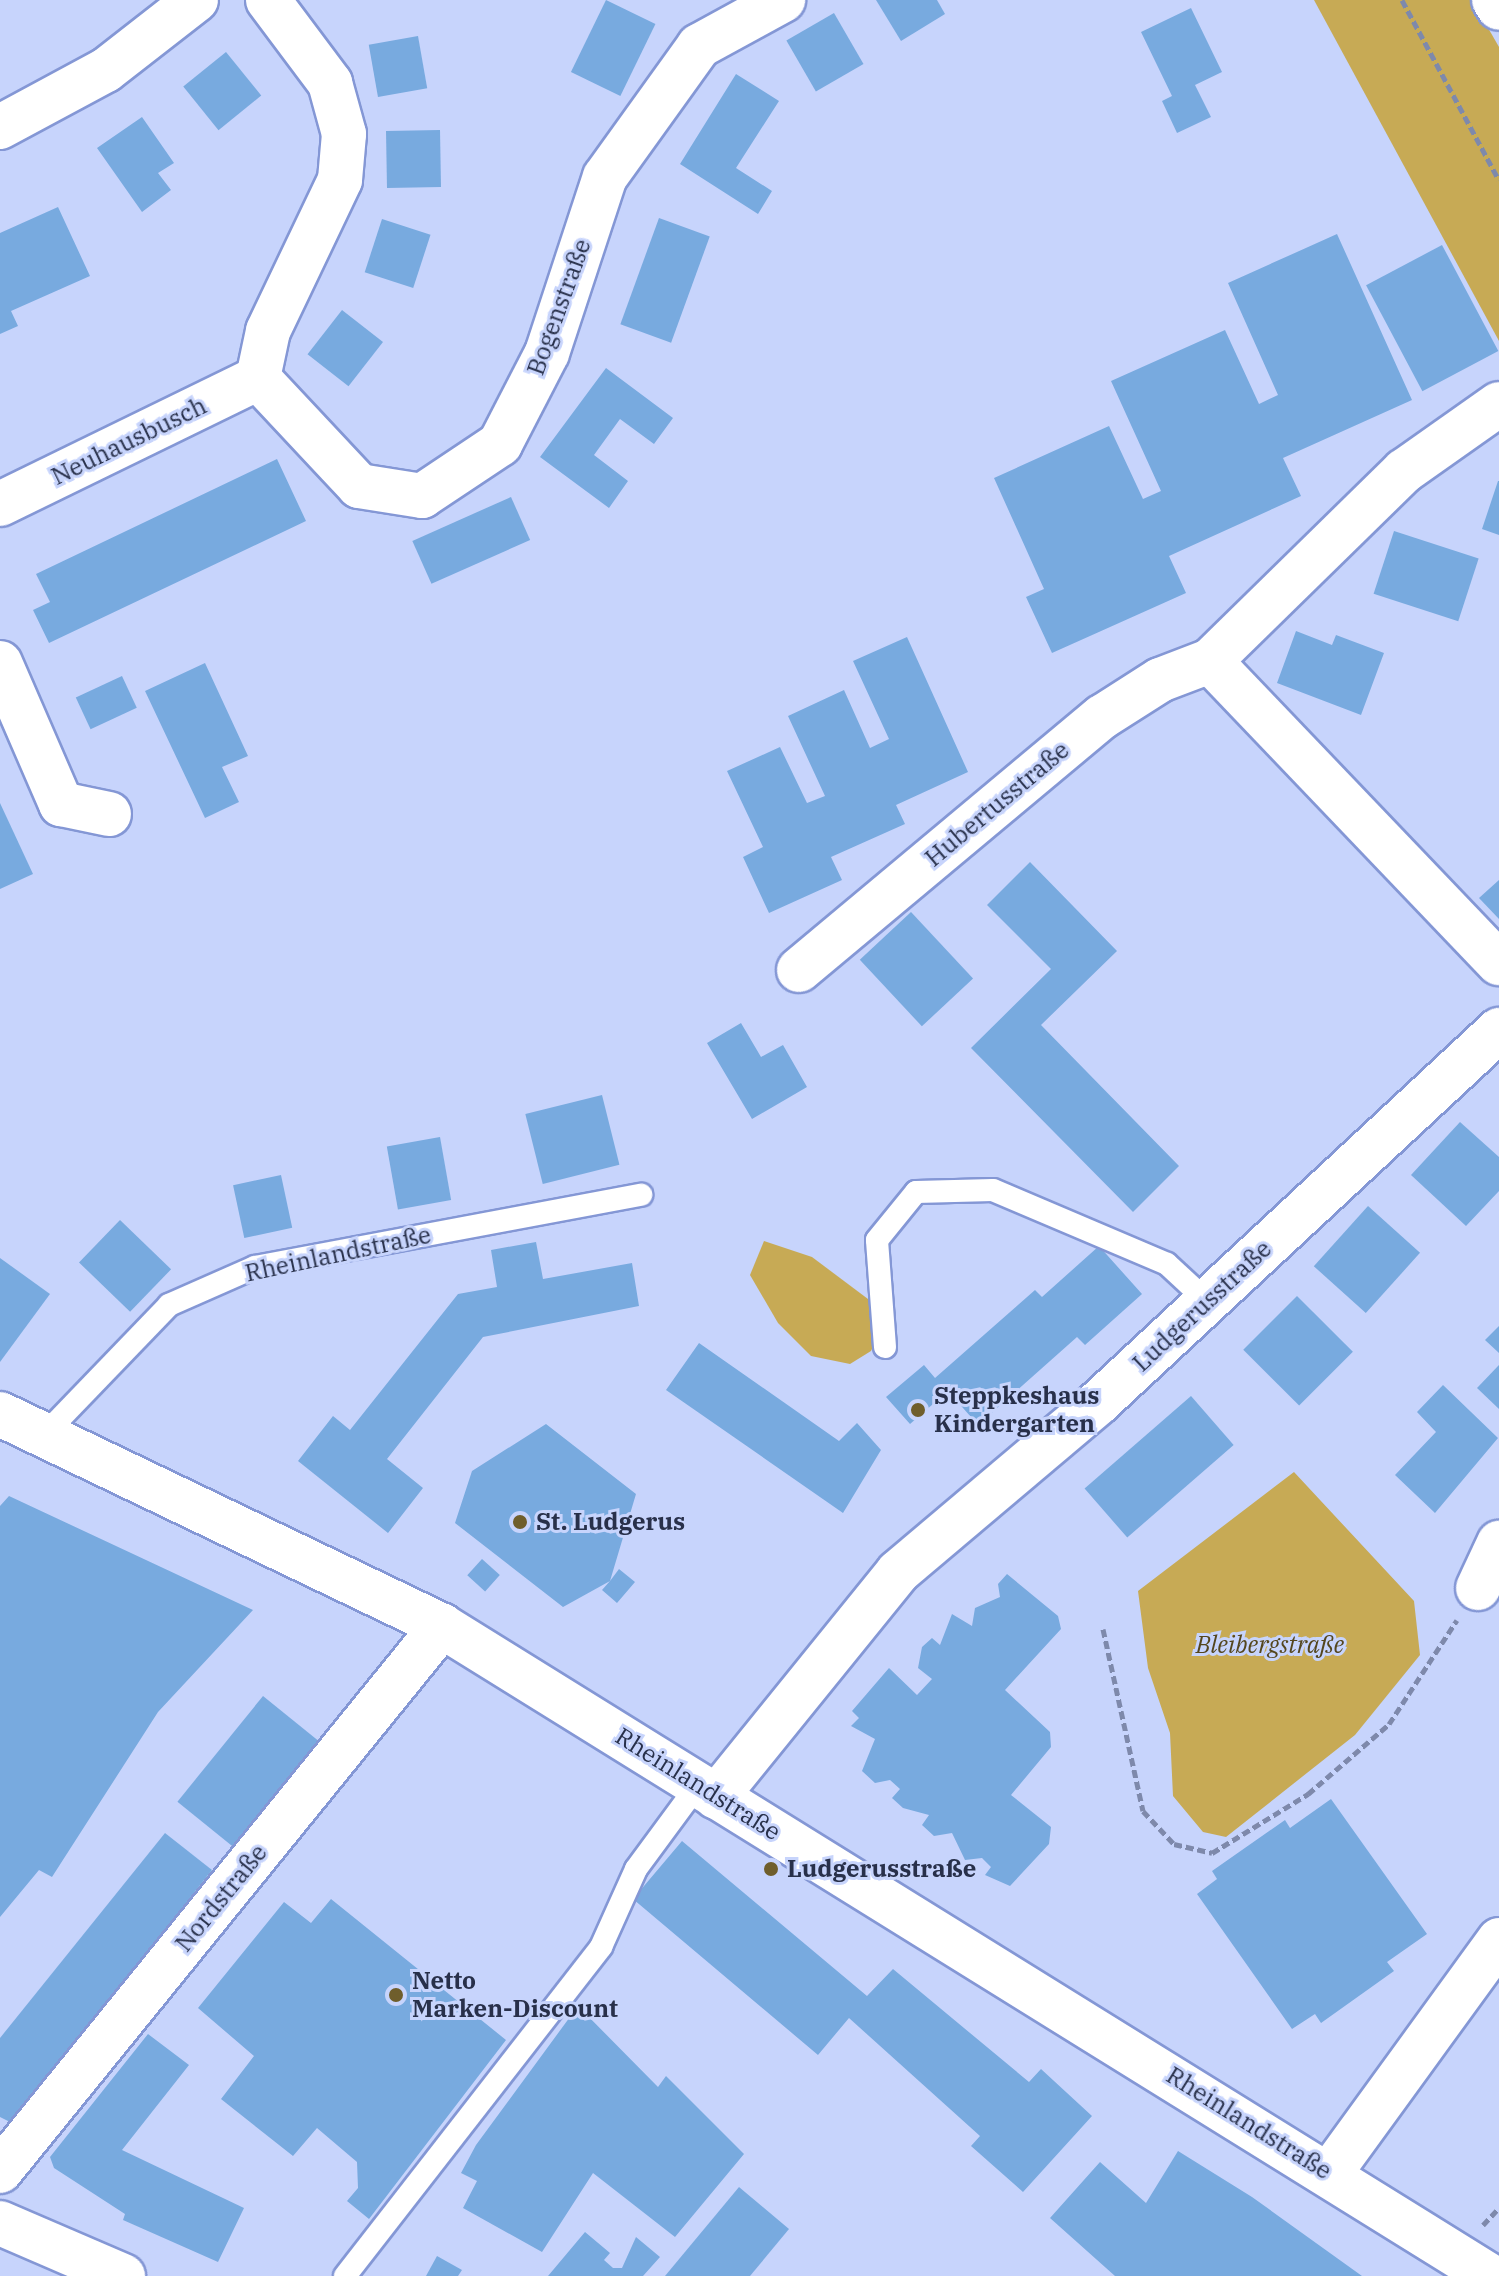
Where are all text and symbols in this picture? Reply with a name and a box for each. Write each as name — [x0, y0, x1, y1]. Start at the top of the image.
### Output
street label: Bogenstraße — [521, 235, 597, 379]
street label: Neuhausbusch — [47, 391, 211, 491]
street label: Hubertusstraße — [919, 735, 1075, 873]
street label: Rheinlandstraße — [243, 1220, 433, 1288]
street label: Ludgerusstraße — [1127, 1235, 1277, 1377]
place label: Steppkeshaus Kindergarten — [934, 1382, 1099, 1438]
marker: Steppkeshaus Kindergarten — [909, 1401, 927, 1419]
place label: St. Ludgerus — [536, 1508, 685, 1536]
marker: St. Ludgerus — [511, 1513, 529, 1531]
park label: Bleibergstraße — [1196, 1631, 1344, 1659]
street label: Rheinlandstraße — [610, 1722, 786, 1846]
street label: Nordstraße — [169, 1839, 273, 1957]
place label: Ludgerusstraße — [787, 1855, 976, 1883]
marker: Ludgerusstraße — [762, 1860, 780, 1878]
place label: Netto Marken-Discount — [412, 1967, 618, 2023]
marker: Netto Marken-Discount — [387, 1986, 405, 2004]
street label: Rheinlandstraße — [1161, 2061, 1337, 2185]

